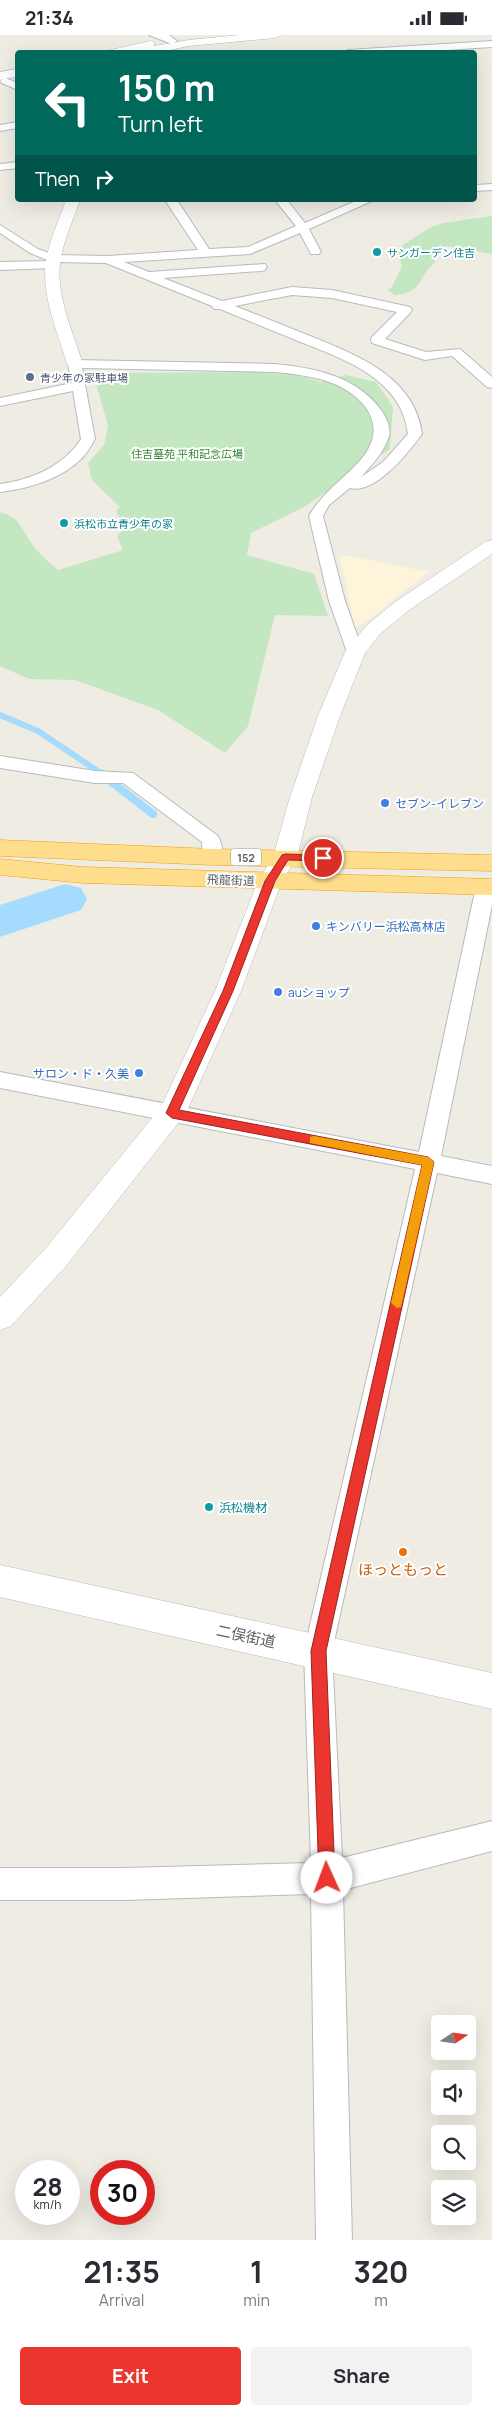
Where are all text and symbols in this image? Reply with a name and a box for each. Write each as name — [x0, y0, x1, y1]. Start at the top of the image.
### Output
text: 21:34 — [25, 5, 74, 31]
text: 150 m — [118, 64, 215, 112]
icon: left — [35, 70, 100, 135]
text: Turn left — [118, 109, 203, 139]
icon: right — [90, 165, 118, 193]
text: Then — [35, 166, 80, 192]
place label: サンガーデン住吉 — [387, 245, 475, 260]
marker: サンガーデン住吉 — [371, 246, 383, 258]
place label: 青少年の家駐車場 — [40, 370, 128, 385]
marker: 青少年の家駐車場 — [24, 371, 36, 383]
park label: 住吉墓苑 平和記念広場 — [131, 446, 243, 461]
place label: 浜松市立青少年の家 — [74, 516, 173, 531]
marker: 浜松市立青少年の家 — [58, 517, 70, 529]
place label: セブン-イレブン — [395, 795, 484, 812]
marker: セブン-イレブン — [379, 797, 391, 809]
pin — [302, 837, 344, 879]
icon: arrive — [309, 844, 337, 872]
road number: 152 — [231, 849, 261, 865]
street label: 飛龍街道 — [207, 871, 255, 889]
place label: キンバリー浜松高林店 — [326, 918, 446, 935]
marker: キンバリー浜松高林店 — [310, 920, 322, 932]
place label: auショップ — [288, 984, 350, 1001]
marker: auショップ — [272, 986, 284, 998]
place label: サロン・ド・久美 — [33, 1065, 129, 1082]
marker: サロン・ド・久美 — [133, 1067, 145, 1079]
place label: 浜松機材 — [219, 1499, 267, 1516]
marker: 浜松機材 — [203, 1501, 215, 1513]
marker: ほっともっと — [397, 1546, 409, 1558]
place label: ほっともっと — [358, 1559, 448, 1580]
street label: 二俣街道 — [214, 1619, 278, 1653]
position arrow — [300, 1851, 352, 1903]
north arrow — [431, 2015, 476, 2060]
map controls — [431, 2015, 476, 2225]
button: sound — [431, 2070, 476, 2115]
button: search — [431, 2125, 476, 2170]
speed limit sign: 30 — [90, 2160, 155, 2225]
text: 28 — [32, 2169, 63, 2204]
button: layers — [431, 2180, 476, 2225]
text: km/h — [34, 2196, 61, 2213]
text: 21:35 — [83, 2251, 160, 2292]
text: 1 — [250, 2251, 263, 2292]
text: 320 — [353, 2251, 409, 2292]
text: Arrival — [99, 2289, 144, 2311]
text: min — [243, 2289, 270, 2311]
text: m — [374, 2289, 388, 2311]
button: Exit — [20, 2347, 241, 2405]
button: Share — [251, 2347, 472, 2405]

